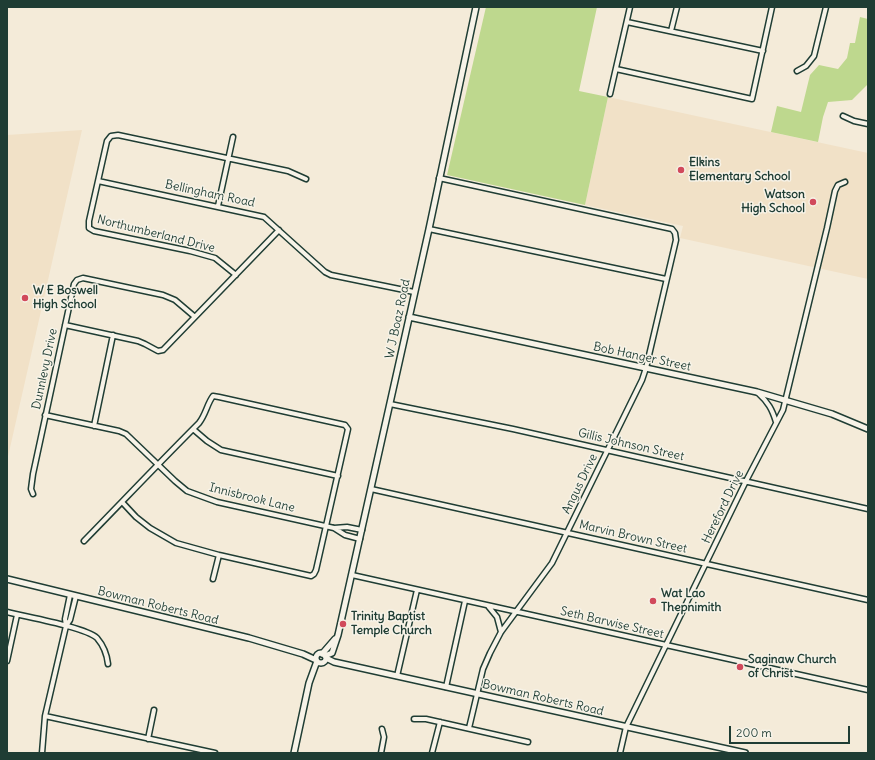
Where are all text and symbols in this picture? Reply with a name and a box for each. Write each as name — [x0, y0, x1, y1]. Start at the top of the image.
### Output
place label: Elkins Elementary School — [689, 156, 790, 184]
marker: Elkins Elementary School — [676, 165, 686, 175]
street label: Bellingham Road — [164, 177, 256, 211]
place label: Watson High School — [741, 188, 805, 216]
marker: Watson High School — [808, 197, 818, 207]
street label: Northumberland Drive — [96, 212, 216, 256]
street label: W J Boaz Road — [383, 278, 413, 360]
place label: W E Boswell High School — [33, 284, 98, 312]
marker: W E Boswell High School — [20, 293, 30, 303]
street label: Dunnlevy Drive — [29, 327, 61, 411]
street label: Bob Hanger Street — [592, 340, 692, 374]
street label: Gillis Johnson Street — [577, 426, 685, 464]
street label: Angus Drive — [559, 452, 601, 516]
street label: Hereford Drive — [699, 468, 747, 546]
street label: Innisbrook Lane — [208, 480, 296, 516]
street label: Marvin Brown Street — [578, 518, 688, 556]
street label: Bowman Roberts Road — [96, 584, 220, 628]
place label: Wat Lao Thepnimith — [661, 587, 721, 615]
marker: Wat Lao Thepnimith — [648, 596, 658, 606]
street label: Seth Barwise Street — [559, 604, 665, 642]
place label: Trinity Baptist Temple Church — [351, 610, 432, 638]
marker: Trinity Baptist Temple Church — [338, 619, 348, 629]
place label: Saginaw Church of Christ — [748, 653, 837, 681]
marker: Saginaw Church of Christ — [735, 662, 745, 672]
street label: Bowman Roberts Road — [481, 677, 605, 719]
scale bar — [731, 718, 852, 744]
text: 200 m — [736, 725, 772, 740]

